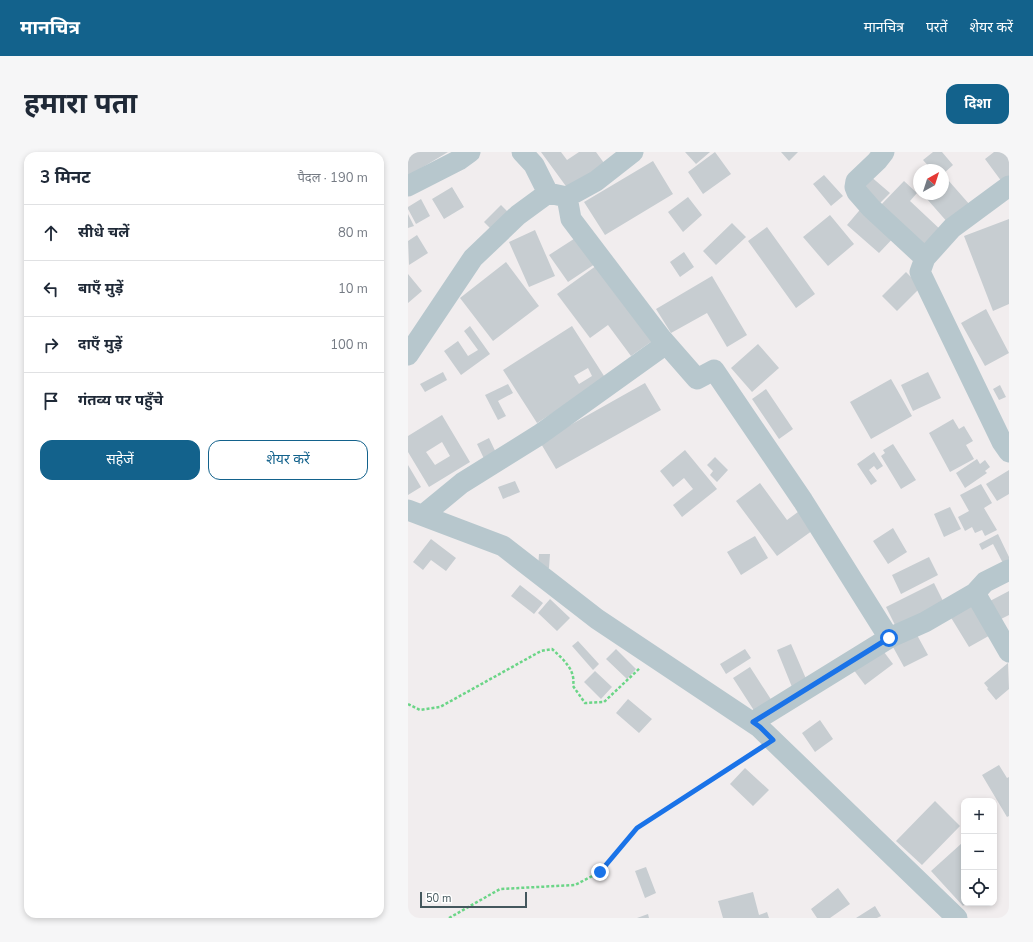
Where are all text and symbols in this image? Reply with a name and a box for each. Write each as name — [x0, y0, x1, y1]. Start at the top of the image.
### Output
text: मानचित्र — [20, 15, 80, 41]
text: मानचित्र — [864, 18, 904, 37]
text: परतें — [926, 18, 948, 37]
text: शेयर करें — [970, 18, 1013, 37]
button: दिशा — [946, 84, 1009, 124]
text: हमारा पता — [24, 85, 137, 123]
north arrow — [913, 164, 949, 200]
text: 3 मिनट — [40, 166, 90, 189]
text: पैदल · 190 m — [297, 169, 368, 187]
icon: ahead — [40, 222, 62, 244]
text: सीधे चलें — [78, 222, 129, 242]
text: 80 m — [338, 224, 368, 242]
icon: left — [40, 278, 62, 300]
text: बाएँ मुड़ें — [78, 278, 123, 298]
text: 10 m — [338, 280, 368, 298]
icon: right — [40, 334, 62, 356]
text: दाएँ मुड़ें — [78, 334, 122, 354]
text: 100 m — [330, 336, 368, 354]
icon: arrive — [40, 390, 62, 412]
text: गंतव्य पर पहुँचे — [78, 390, 163, 410]
button: सहेजें — [40, 440, 200, 480]
button: शेयर करें — [208, 440, 368, 480]
route start — [880, 629, 898, 647]
map controls — [961, 798, 997, 906]
button: + — [961, 798, 997, 834]
button: − — [961, 834, 997, 870]
route end — [591, 863, 609, 881]
button: locate — [961, 870, 997, 906]
scale bar — [420, 890, 527, 909]
text: 50 m — [426, 891, 451, 906]

